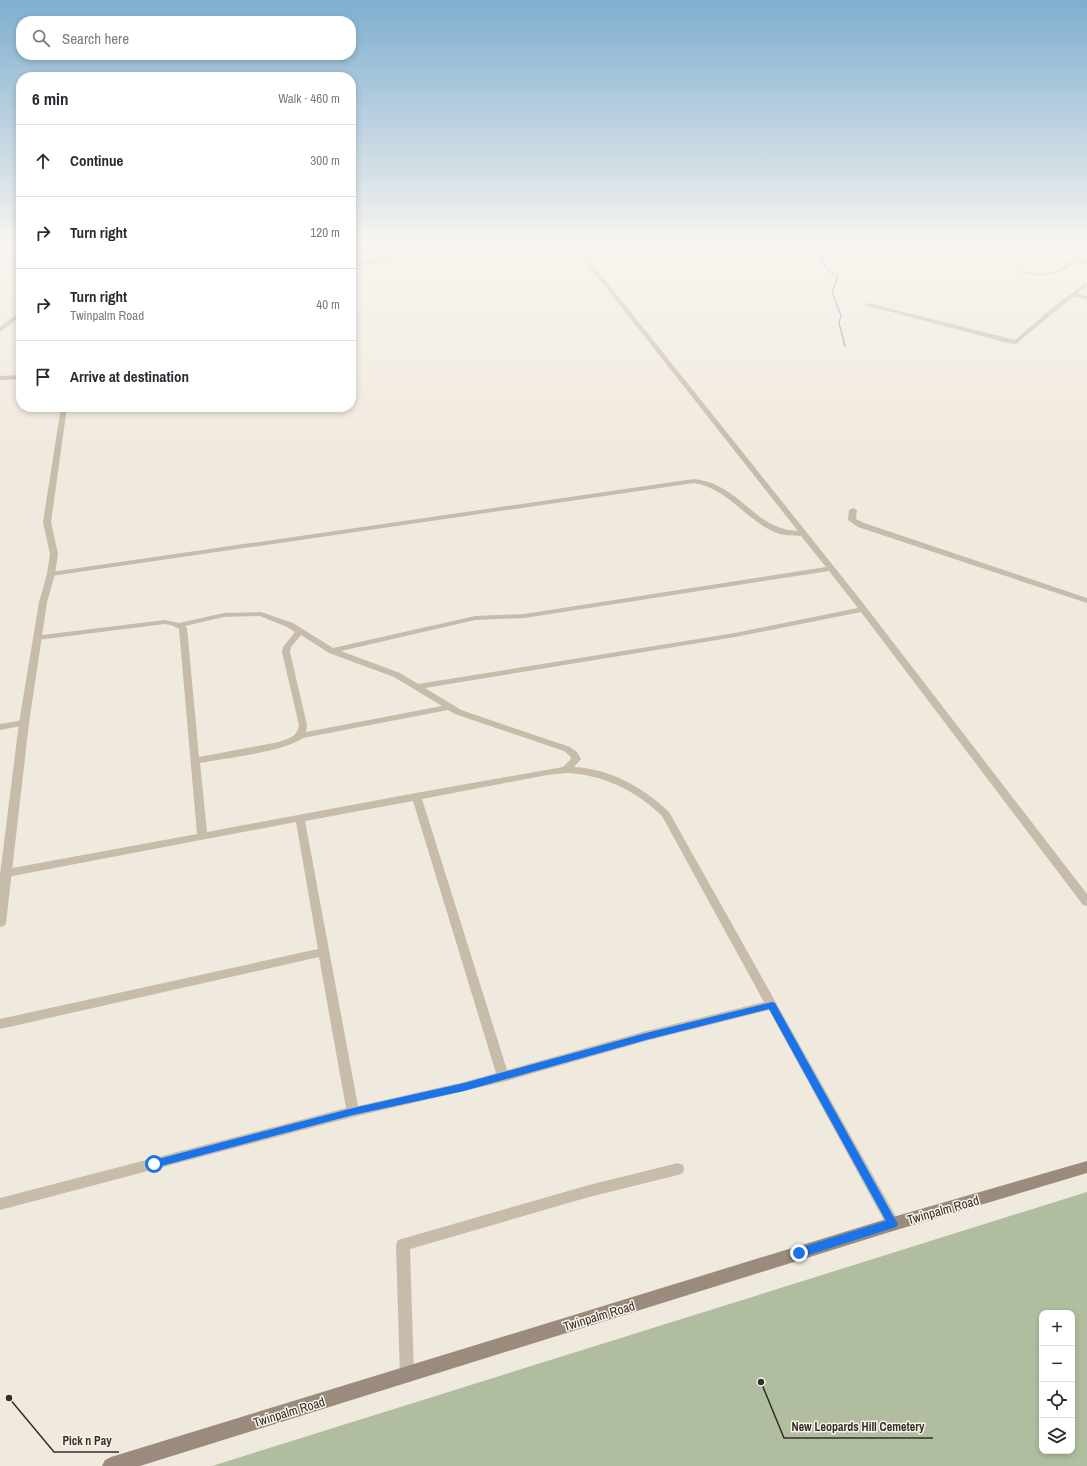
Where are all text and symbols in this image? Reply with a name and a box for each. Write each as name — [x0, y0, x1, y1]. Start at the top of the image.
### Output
search box — [16, 16, 356, 60]
icon: search — [30, 27, 52, 49]
text: Search here — [62, 28, 129, 49]
text: 6 min — [32, 87, 68, 110]
text: Walk · 460 m — [278, 90, 340, 107]
icon: ahead — [32, 150, 54, 172]
text: Continue — [70, 150, 123, 171]
text: 300 m — [310, 152, 340, 169]
icon: right — [32, 222, 54, 244]
text: Turn right — [70, 222, 127, 243]
text: 120 m — [310, 224, 340, 241]
text: Turn right — [70, 286, 127, 307]
icon: right — [32, 294, 54, 316]
text: 40 m — [316, 296, 340, 313]
text: Twinpalm Road — [70, 307, 144, 324]
icon: arrive — [32, 366, 54, 388]
text: Arrive at destination — [70, 366, 189, 387]
route start — [145, 1155, 163, 1173]
street label: Twinpalm Road — [905, 1192, 981, 1228]
route end — [790, 1244, 808, 1262]
street label: Twinpalm Road — [561, 1297, 637, 1335]
map controls — [1039, 1310, 1075, 1454]
button: + — [1039, 1310, 1075, 1346]
button: − — [1039, 1346, 1075, 1382]
button: locate — [1039, 1382, 1075, 1418]
street label: Twinpalm Road — [251, 1393, 327, 1431]
callout: New Leopards Hill Cemetery — [784, 1414, 933, 1438]
button: layers — [1039, 1418, 1075, 1454]
text: New Leopards Hill Cemetery — [792, 1419, 925, 1435]
callout: Pick n Pay — [54, 1428, 119, 1452]
text: Pick n Pay — [62, 1433, 112, 1449]

